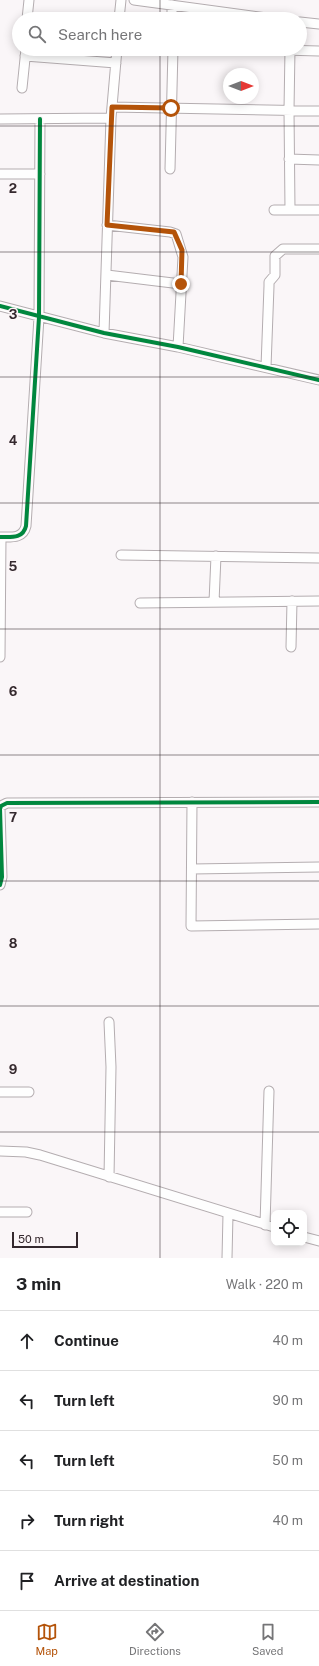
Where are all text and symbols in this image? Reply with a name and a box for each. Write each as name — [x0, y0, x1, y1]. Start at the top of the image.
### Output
search box — [12, 12, 307, 56]
icon: search — [26, 23, 48, 45]
text: Search here — [58, 26, 142, 43]
north arrow — [223, 68, 259, 104]
route start — [162, 99, 180, 117]
text: 2 — [9, 181, 17, 196]
route end — [172, 275, 190, 293]
text: 3 — [9, 307, 18, 322]
text: 4 — [9, 433, 18, 448]
text: 5 — [9, 559, 18, 574]
text: 6 — [9, 684, 18, 699]
text: 7 — [9, 810, 17, 825]
text: 8 — [9, 936, 18, 951]
text: 9 — [9, 1062, 17, 1077]
map controls — [271, 1210, 307, 1246]
button: locate — [271, 1210, 307, 1246]
scale bar — [12, 1230, 78, 1249]
text: 50 m — [18, 1233, 44, 1245]
text: 3 min — [16, 1274, 61, 1294]
text: Walk · 220 m — [226, 1277, 303, 1292]
icon: ahead — [16, 1330, 38, 1352]
text: Continue — [54, 1332, 119, 1349]
text: 40 m — [272, 1333, 303, 1348]
icon: left — [16, 1390, 38, 1412]
text: Turn left — [54, 1392, 115, 1409]
text: 90 m — [273, 1393, 303, 1408]
icon: left — [16, 1450, 38, 1472]
text: Turn left — [54, 1452, 115, 1469]
text: 50 m — [272, 1453, 303, 1468]
icon: right — [16, 1510, 38, 1532]
text: Turn right — [54, 1512, 124, 1529]
text: 40 m — [272, 1513, 303, 1528]
icon: arrive — [16, 1570, 38, 1592]
text: Arrive at destination — [54, 1572, 199, 1589]
tab: Map — [36, 1621, 58, 1657]
tab: Directions — [129, 1621, 181, 1657]
tab: Saved — [252, 1621, 283, 1657]

